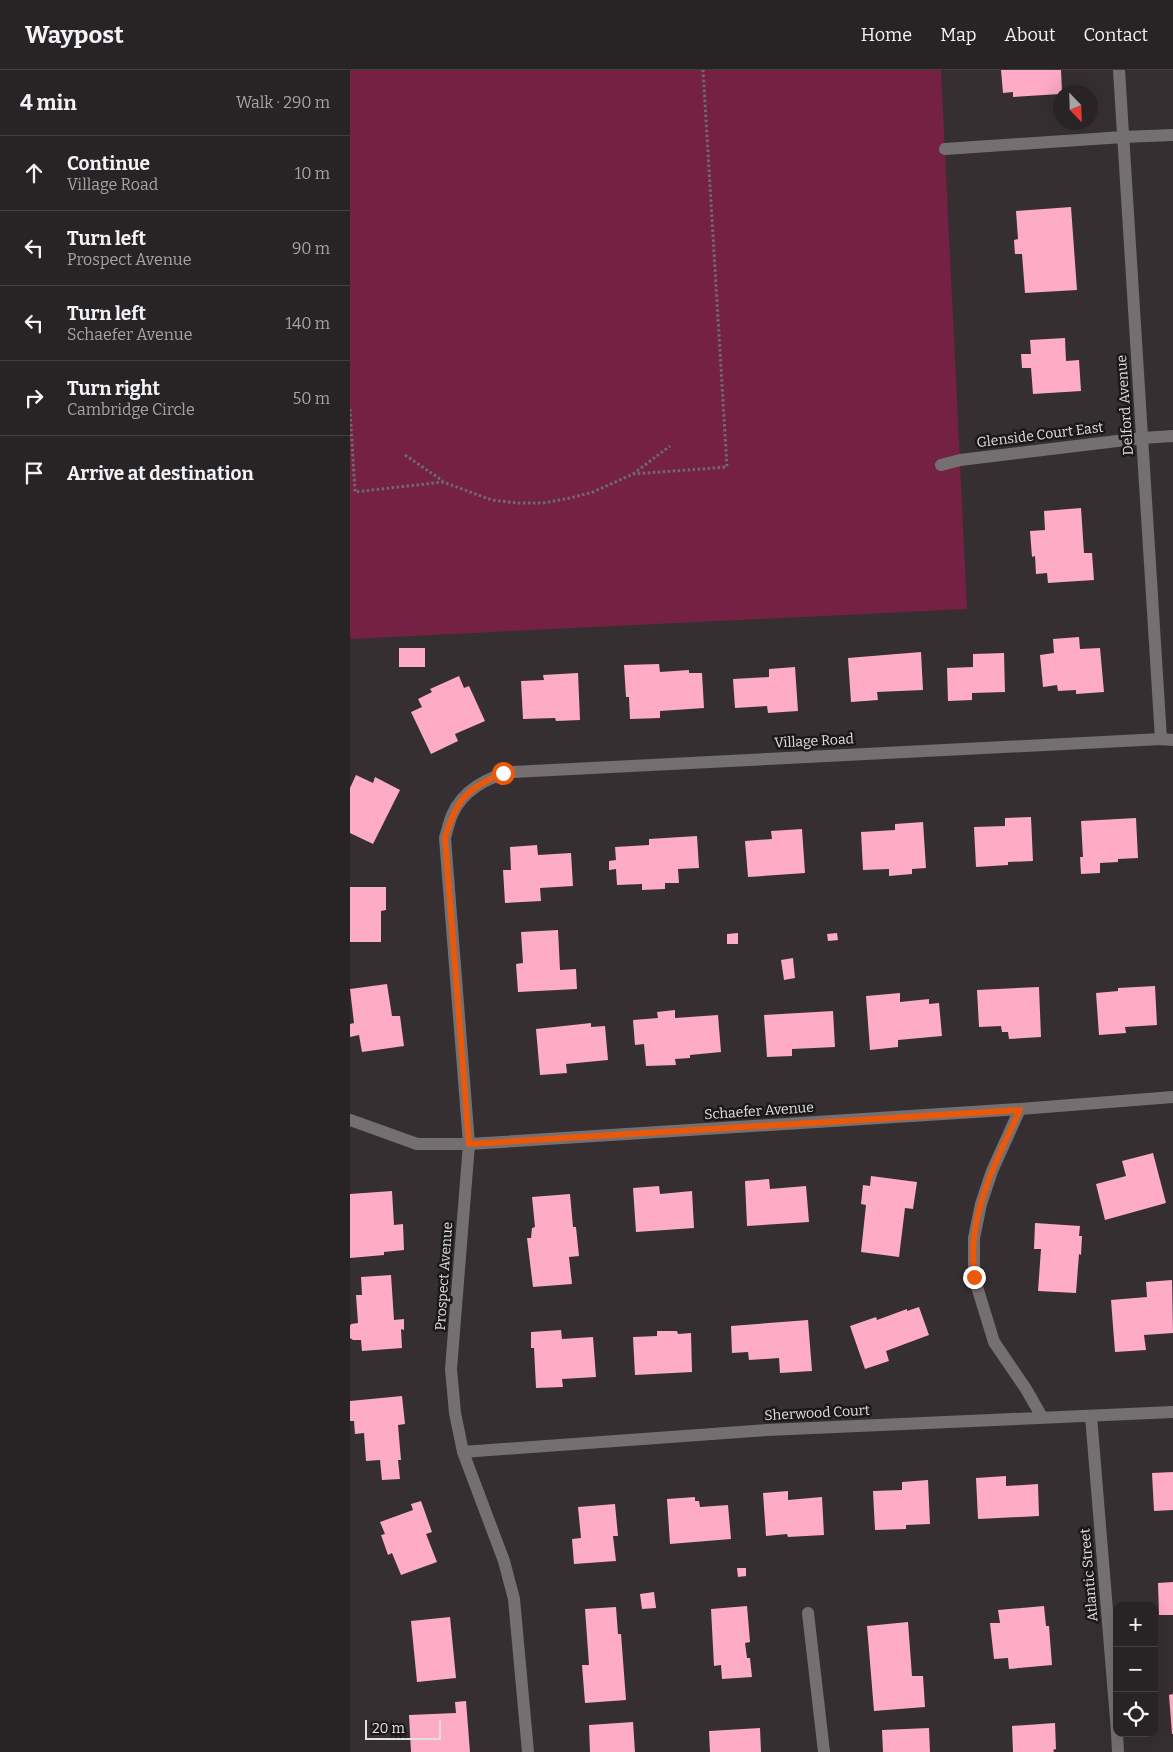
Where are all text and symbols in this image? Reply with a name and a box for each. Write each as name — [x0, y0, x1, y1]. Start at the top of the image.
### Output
text: Waypost — [25, 21, 124, 49]
text: Home — [861, 24, 912, 46]
text: Map — [940, 24, 976, 46]
text: About — [1004, 24, 1055, 46]
text: Contact — [1083, 24, 1148, 46]
north arrow — [1053, 85, 1098, 130]
text: 4 min — [20, 90, 77, 116]
text: Walk · 290 m — [236, 93, 330, 112]
text: Continue — [67, 152, 150, 175]
icon: ahead — [20, 159, 48, 187]
text: 10 m — [295, 164, 330, 183]
text: Village Road — [67, 175, 158, 194]
text: Turn left — [67, 227, 146, 250]
icon: left — [20, 234, 48, 262]
text: 90 m — [292, 239, 330, 258]
text: Prospect Avenue — [67, 250, 191, 269]
text: Turn left — [67, 302, 146, 325]
icon: left — [20, 309, 48, 337]
text: 140 m — [285, 314, 330, 333]
text: Schaefer Avenue — [67, 325, 192, 344]
street label: Delford Avenue — [1113, 354, 1137, 456]
text: Turn right — [67, 377, 160, 400]
icon: right — [20, 384, 48, 412]
text: 50 m — [293, 389, 330, 408]
text: Cambridge Circle — [67, 400, 195, 419]
street label: Glenside Court East — [976, 419, 1104, 451]
icon: arrive — [20, 459, 48, 487]
text: Arrive at destination — [67, 462, 254, 485]
street label: Village Road — [774, 730, 854, 752]
route start — [492, 762, 515, 785]
street label: Schaefer Avenue — [704, 1099, 814, 1123]
street label: Prospect Avenue — [432, 1221, 456, 1331]
route end — [963, 1266, 986, 1289]
street label: Sherwood Court — [764, 1402, 870, 1424]
street label: Atlantic Street — [1076, 1528, 1102, 1622]
map controls — [1113, 1602, 1158, 1737]
button: + — [1113, 1602, 1158, 1647]
button: − — [1113, 1647, 1158, 1692]
button: locate — [1113, 1692, 1158, 1737]
scale bar — [365, 1717, 441, 1740]
text: 20 m — [372, 1720, 405, 1737]

